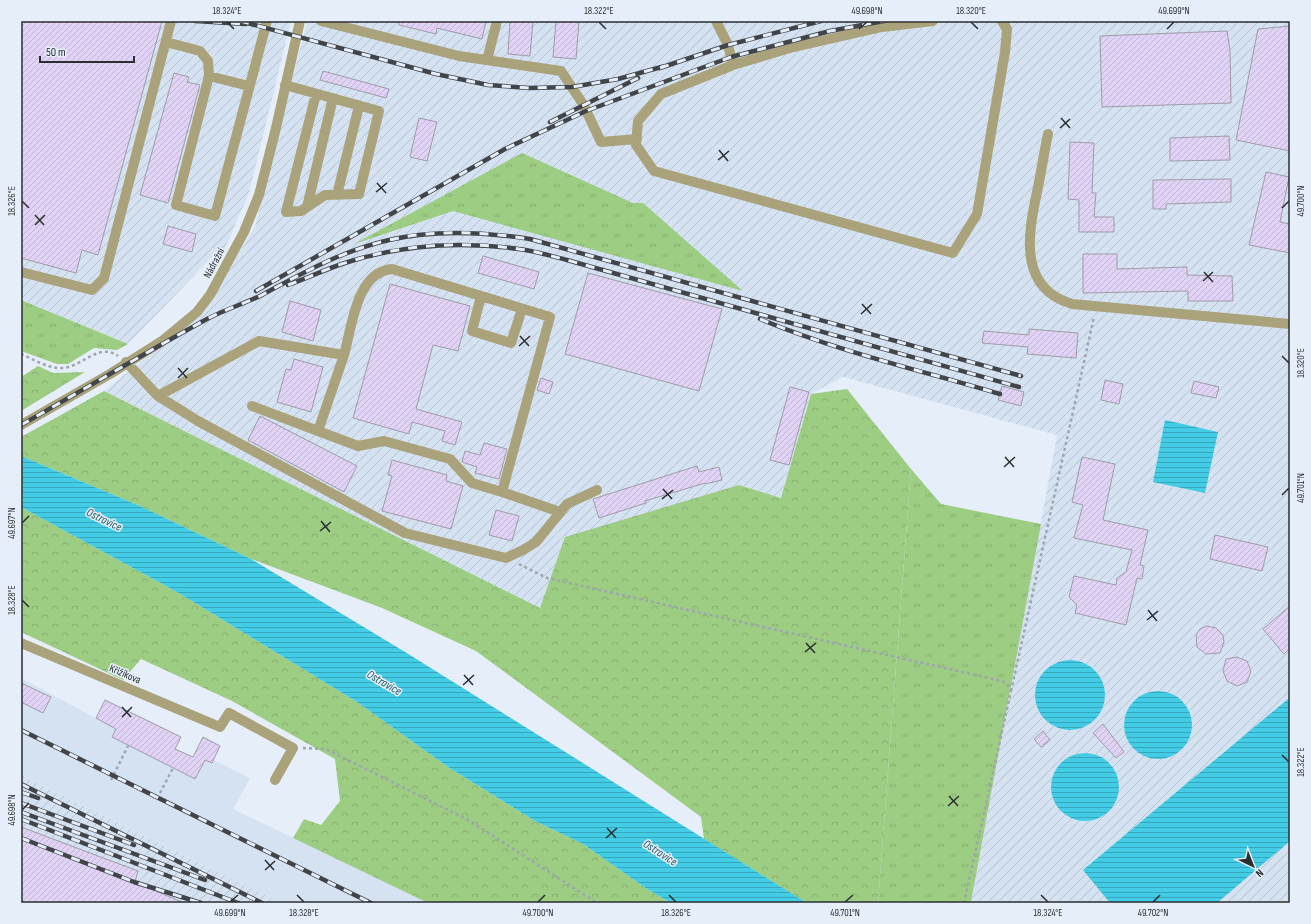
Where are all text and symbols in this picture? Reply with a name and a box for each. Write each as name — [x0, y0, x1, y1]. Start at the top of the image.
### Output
text: 18.324°E — [213, 5, 241, 17]
text: 18.322°E — [584, 5, 614, 17]
text: 49.698°N — [851, 5, 883, 17]
text: 18.320°E — [956, 5, 986, 17]
text: 49.699°N — [1158, 5, 1190, 17]
scale bar — [40, 38, 134, 64]
text: 50 m — [46, 45, 66, 60]
text: 18.326°E — [6, 186, 18, 216]
text: 49.700°N — [1295, 186, 1307, 216]
street label: Nádražní — [201, 245, 228, 280]
text: 18.320°E — [1295, 348, 1307, 378]
text: 49.701°N — [1295, 473, 1307, 503]
water label: Ostravice — [84, 505, 125, 535]
text: 49.697°N — [6, 507, 18, 539]
text: 18.328°E — [6, 585, 18, 615]
street label: Křižíkova — [107, 662, 143, 686]
water label: Ostravice — [364, 667, 404, 699]
text: 18.322°E — [1295, 747, 1307, 777]
text: 49.698°N — [6, 794, 18, 826]
water label: Ostravice — [640, 836, 680, 870]
north arrow — [1233, 846, 1273, 886]
text: N — [1253, 866, 1266, 880]
text: 49.699°N — [214, 907, 246, 919]
text: 18.328°E — [289, 907, 319, 919]
text: 49.700°N — [523, 907, 553, 919]
text: 18.326°E — [661, 907, 691, 919]
text: 49.701°N — [830, 907, 860, 919]
text: 18.324°E — [1034, 907, 1062, 919]
text: 49.702°N — [1138, 907, 1168, 919]

